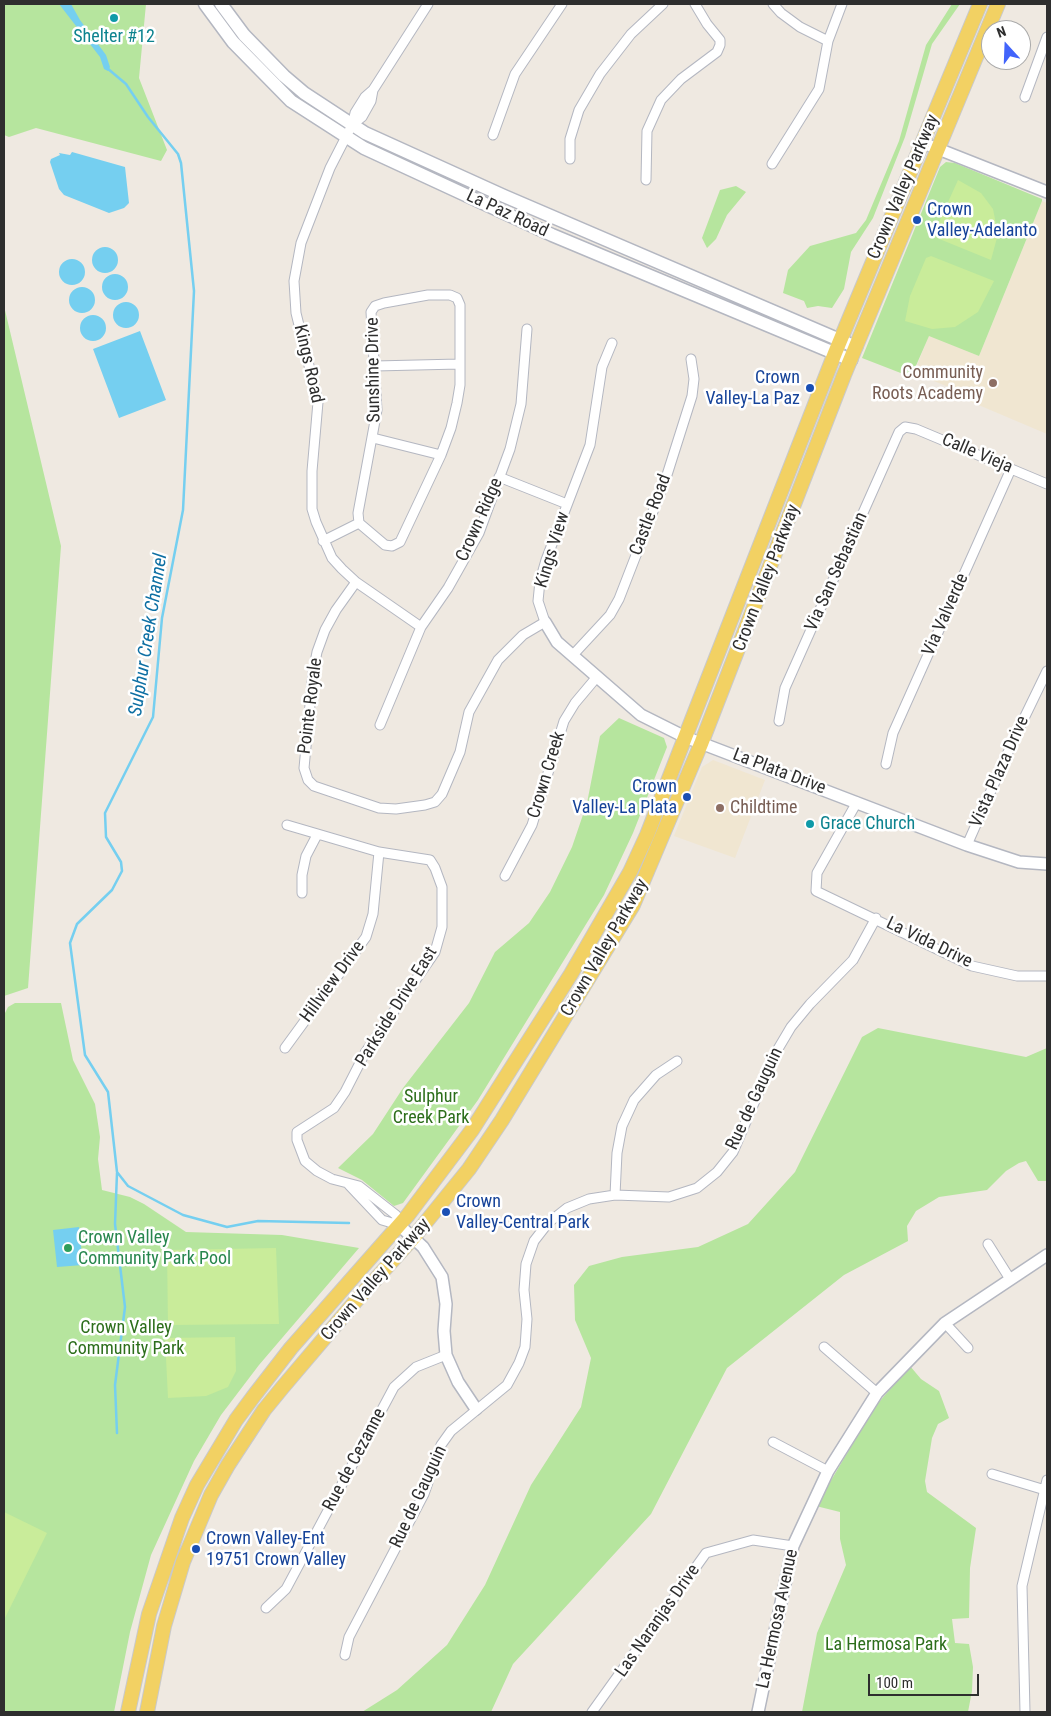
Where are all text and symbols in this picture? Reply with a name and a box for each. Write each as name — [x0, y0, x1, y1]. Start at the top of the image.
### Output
marker: Shelter #12 — [108, 12, 120, 24]
north arrow — [981, 20, 1031, 70]
text: N — [994, 23, 1008, 41]
place label: Shelter #12 — [73, 26, 155, 48]
street label: Crown Valley Parkway — [864, 111, 944, 263]
street label: La Paz Road — [463, 186, 551, 242]
place label: Crown Valley-Adelanto — [927, 199, 1037, 242]
marker: Crown Valley-Adelanto — [911, 214, 923, 226]
street label: Sunshine Drive — [362, 317, 386, 423]
street label: Kings Road — [288, 323, 328, 405]
place label: Community Roots Academy — [872, 362, 983, 404]
place label: Crown Valley-La Paz — [705, 367, 800, 409]
marker: Community Roots Academy — [987, 377, 999, 389]
marker: Crown Valley-La Paz — [804, 382, 816, 394]
street label: Calle Vieja — [938, 429, 1016, 479]
street label: Castle Road — [626, 471, 676, 559]
street label: Crown Ridge — [452, 475, 508, 565]
street label: Crown Valley Parkway — [729, 502, 805, 654]
street label: Kings View — [531, 509, 575, 591]
street label: Via San Sebastian — [801, 509, 873, 635]
water label: Sulphur Creek Channel — [125, 552, 173, 718]
street label: Via Valverde — [918, 570, 974, 660]
street label: Pointe Royale — [294, 657, 328, 755]
street label: Vista Plaza Drive — [966, 713, 1034, 831]
street label: Crown Creek — [524, 729, 570, 821]
street label: La Plata Drive — [729, 744, 829, 800]
place label: Crown Valley-La Plata — [572, 776, 677, 819]
marker: Crown Valley-La Plata — [681, 791, 693, 803]
place label: Childtime — [730, 797, 798, 819]
marker: Childtime — [714, 802, 726, 814]
place label: Grace Church — [820, 813, 915, 835]
marker: Grace Church — [804, 818, 816, 830]
street label: Crown Valley Parkway — [557, 875, 653, 1021]
street label: La Vida Drive — [882, 913, 976, 973]
street label: Hillview Drive — [296, 937, 370, 1027]
street label: Parkside Drive East — [352, 943, 442, 1071]
street label: Rue de Gauguin — [722, 1044, 788, 1154]
park label: Sulphur Creek Park — [393, 1086, 469, 1128]
place label: Crown Valley-Central Park — [456, 1191, 590, 1234]
marker: Crown Valley-Central Park — [440, 1206, 452, 1218]
street label: Crown Valley Parkway — [317, 1214, 435, 1346]
place label: Crown Valley Community Park Pool — [78, 1227, 231, 1270]
marker: Crown Valley Community Park Pool — [62, 1242, 74, 1254]
park label: Crown Valley Community Park — [68, 1317, 184, 1360]
street label: Rue de Cezanne — [319, 1405, 391, 1515]
street label: Rue de Gauguin — [386, 1442, 452, 1552]
place label: Crown Valley-Ent 19751 Crown Valley — [206, 1528, 346, 1570]
marker: Crown Valley-Ent 19751 Crown Valley — [190, 1543, 202, 1555]
street label: La Hermosa Avenue — [753, 1547, 803, 1691]
street label: Las Naranjas Drive — [611, 1560, 705, 1682]
park label: La Hermosa Park — [825, 1634, 947, 1656]
scale bar — [871, 1664, 982, 1696]
text: 100 m — [876, 1674, 913, 1692]

